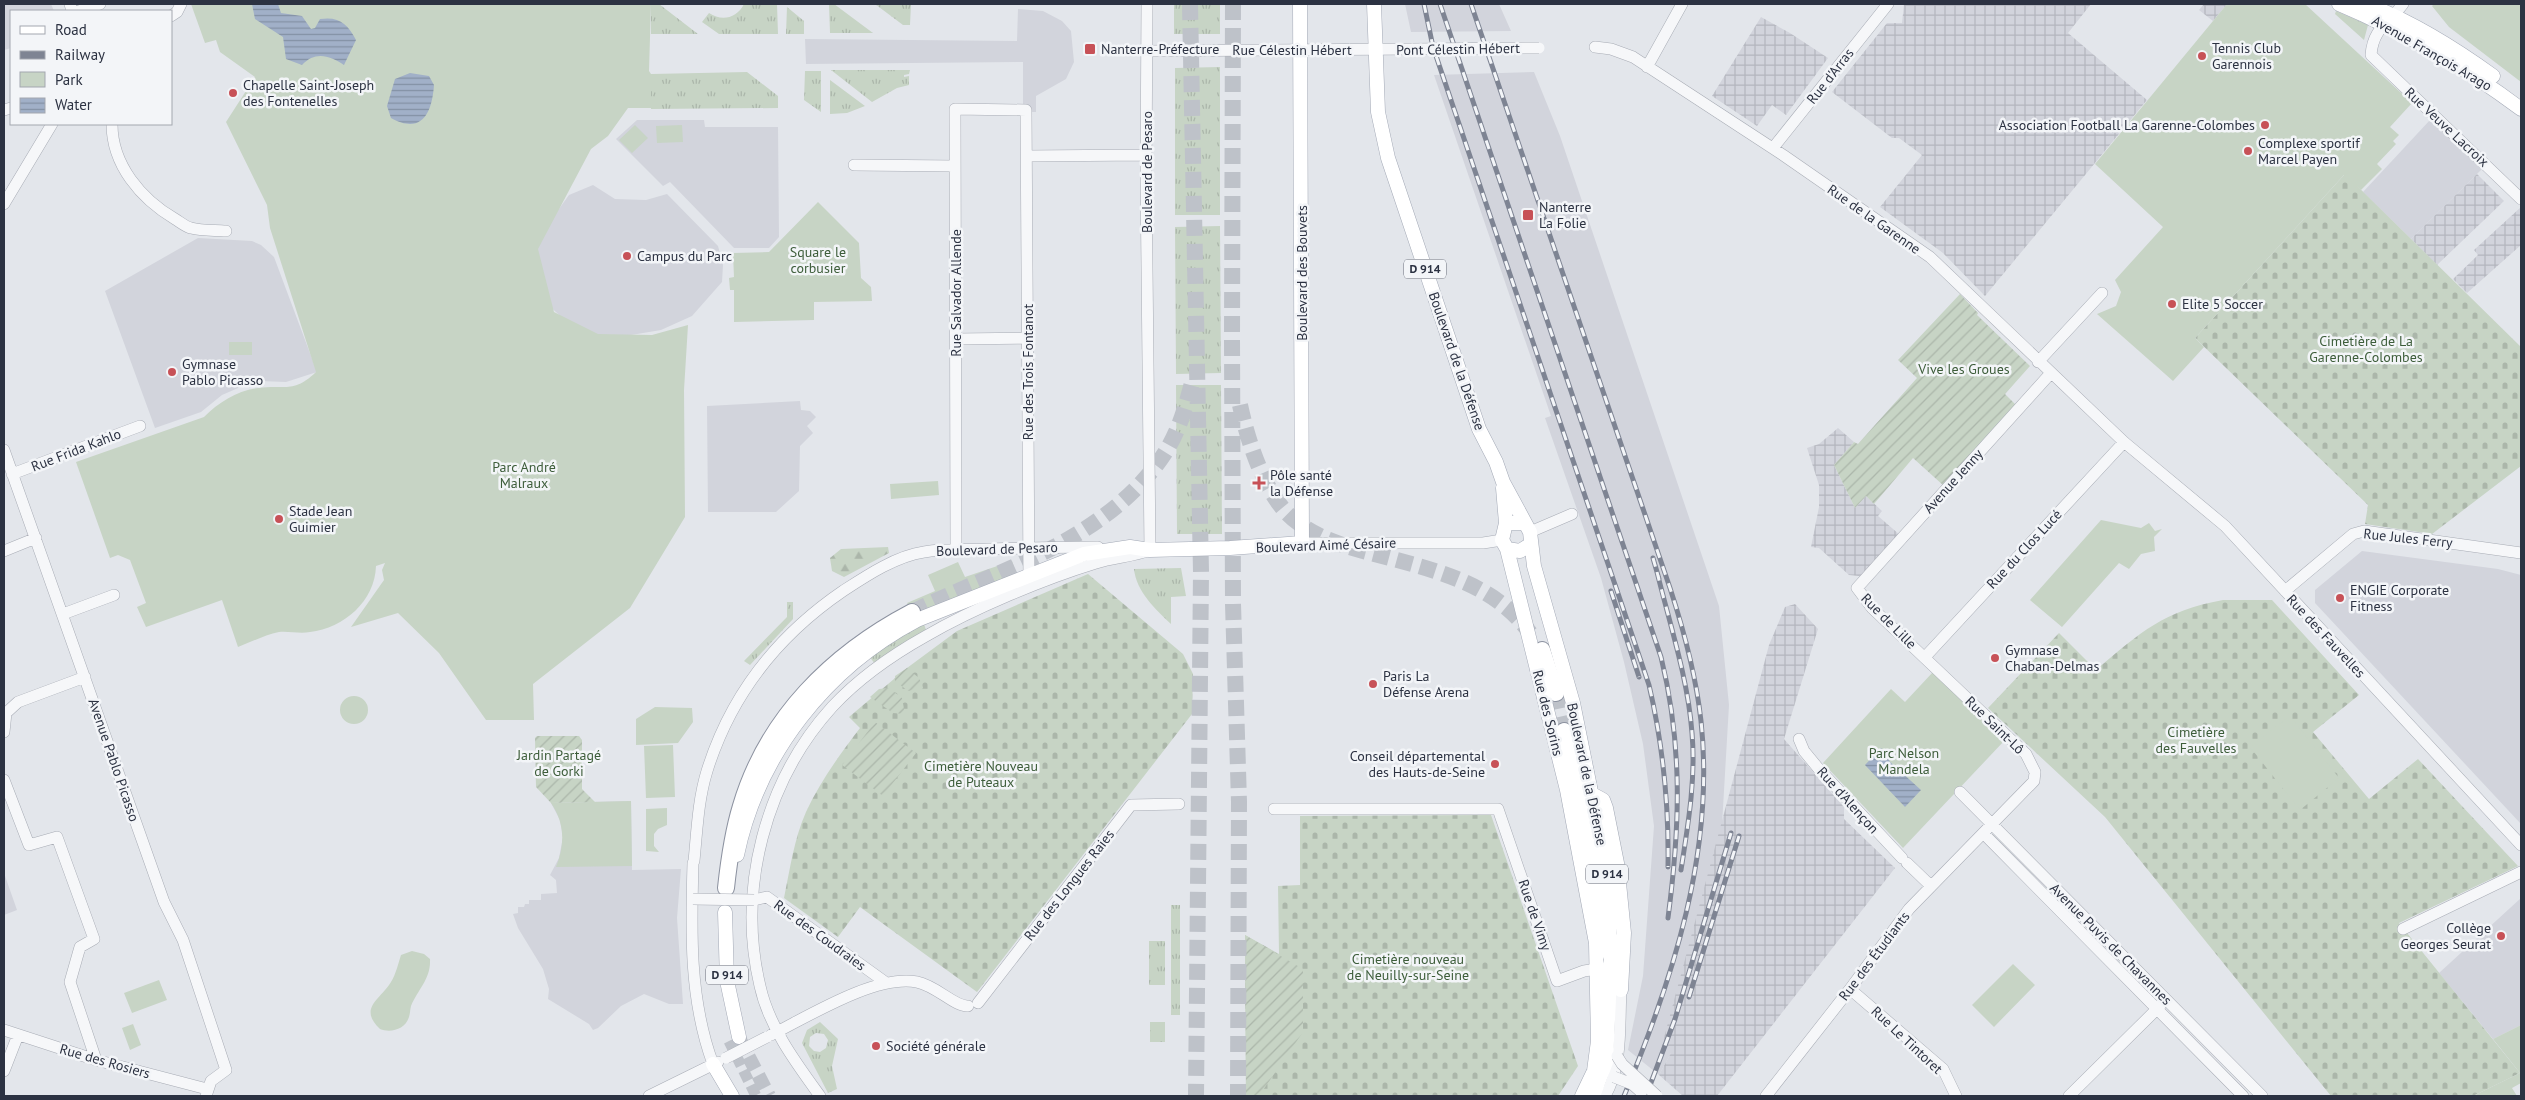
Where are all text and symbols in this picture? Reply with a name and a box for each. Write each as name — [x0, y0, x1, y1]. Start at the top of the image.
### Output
legend — [10, 10, 172, 125]
street label: Avenue François Arago — [2369, 11, 2495, 95]
text: Road — [55, 20, 87, 39]
street label: Pont Célestin Hébert — [1396, 39, 1520, 59]
place label: Tennis Club Garennois — [2212, 39, 2281, 73]
place label: Nanterre-Préfecture — [1101, 40, 1219, 58]
street label: Rue Célestin Hébert — [1232, 41, 1352, 59]
marker: Nanterre-Préfecture — [1083, 42, 1097, 56]
street label: Rue d'Arras — [1803, 44, 1857, 108]
text: Railway — [55, 45, 105, 64]
marker: Tennis Club Garennois — [2196, 50, 2208, 62]
text: Park — [55, 70, 83, 89]
place label: Chapelle Saint-Joseph des Fontenelles — [243, 76, 374, 110]
street label: Rue Veuve Lacroix — [2401, 83, 2493, 171]
marker: Chapelle Saint-Joseph des Fontenelles — [227, 87, 239, 99]
text: Water — [55, 95, 92, 114]
street label: Boulevard de Pesaro — [1138, 111, 1156, 233]
place label: Association Football La Garenne-Colombes — [1999, 116, 2255, 134]
marker: Association Football La Garenne-Colombes — [2259, 119, 2271, 131]
place label: Complexe sportif Marcel Payen — [2258, 134, 2360, 168]
marker: Complexe sportif Marcel Payen — [2242, 145, 2254, 157]
street label: Rue de la Garenne — [1824, 180, 1924, 258]
place label: Nanterre La Folie — [1539, 198, 1591, 232]
street label: Boulevard des Bouvets — [1293, 205, 1311, 341]
marker: Nanterre La Folie — [1521, 208, 1535, 222]
street label: Rue Salvador Allende — [947, 229, 965, 357]
park label: Square le corbusier — [790, 243, 846, 277]
place label: Campus du Parc — [637, 247, 732, 265]
marker: Campus du Parc — [621, 250, 633, 262]
road number: D 914 — [1404, 260, 1446, 278]
street label: Boulevard de la Défense — [1425, 289, 1489, 433]
place label: Elite 5 Soccer — [2182, 295, 2263, 313]
marker: Elite 5 Soccer — [2166, 298, 2178, 310]
street label: Rue des Trois Fontanot — [1019, 304, 1037, 440]
park label: Cimetière de La Garenne-Colombes — [2309, 332, 2423, 366]
place label: Gymnase Pablo Picasso — [182, 355, 263, 389]
park label: Vive les Groues — [1917, 360, 2010, 378]
marker: Gymnase Pablo Picasso — [166, 366, 178, 378]
street label: Rue Frida Kahlo — [28, 425, 124, 475]
street label: Avenue Jenny — [1919, 445, 1987, 517]
park label: Parc André Malraux — [492, 458, 556, 492]
place label: Pôle santé la Défense — [1270, 466, 1333, 500]
marker: Pôle santé la Défense — [1252, 476, 1266, 490]
place label: Stade Jean Guimier — [289, 502, 352, 536]
street label: Rue du Clos Lucé — [1983, 505, 2065, 593]
marker: Stade Jean Guimier — [273, 513, 285, 525]
street label: Rue Jules Ferry — [2363, 524, 2454, 552]
street label: Boulevard Aimé Césaire — [1255, 534, 1397, 556]
street label: Boulevard de Pesaro — [936, 538, 1058, 560]
place label: ENGIE Corporate Fitness — [2350, 581, 2449, 615]
street label: Rue de Lille — [1857, 589, 1921, 653]
street label: Rue des Fauvelles — [2283, 591, 2369, 682]
marker: ENGIE Corporate Fitness — [2334, 592, 2346, 604]
place label: Gymnase Chaban-Delmas — [2005, 641, 2099, 675]
marker: Gymnase Chaban-Delmas — [1989, 652, 2001, 664]
place label: Paris La Défense Arena — [1383, 667, 1469, 701]
street label: Rue des Sorins — [1529, 668, 1567, 758]
marker: Paris La Défense Arena — [1367, 678, 1379, 690]
street label: Rue Saint-Lô — [1962, 692, 2028, 758]
street label: Avenue Pablo Picasso — [85, 696, 143, 824]
street label: Boulevard de la Défense — [1563, 701, 1611, 847]
park label: Cimetière des Fauvelles — [2156, 723, 2237, 757]
park label: Parc Nelson Mandela — [1869, 744, 1939, 778]
park label: Jardin Partagé de Gorki — [516, 746, 601, 780]
place label: Conseil départemental des Hauts-de-Seine — [1350, 747, 1485, 781]
park label: Cimetière Nouveau de Puteaux — [924, 757, 1038, 791]
marker: Conseil départemental des Hauts-de-Seine — [1489, 758, 1501, 770]
street label: Rue d'Alençon — [1813, 763, 1883, 837]
street label: Rue des Longues Raies — [1020, 826, 1118, 944]
road number: D 914 — [1586, 864, 1628, 884]
street label: Rue de Vimy — [1514, 877, 1556, 953]
street label: Avenue Puvis de Chavannes — [2046, 879, 2176, 1009]
street label: Rue des Coudraies — [770, 896, 870, 974]
street label: Rue des Étudiants — [1835, 908, 1914, 1004]
place label: Collège Georges Seurat — [2400, 919, 2491, 953]
marker: Collège Georges Seurat — [2495, 930, 2507, 942]
park label: Cimetière nouveau de Neuilly-sur-Seine — [1347, 950, 1469, 984]
road number: D 914 — [706, 966, 748, 984]
street label: Rue Le Tintoret — [1867, 1002, 1947, 1078]
place label: Société générale — [886, 1037, 986, 1055]
street label: Rue des Rosiers — [58, 1039, 152, 1083]
marker: Société générale — [870, 1040, 882, 1052]

